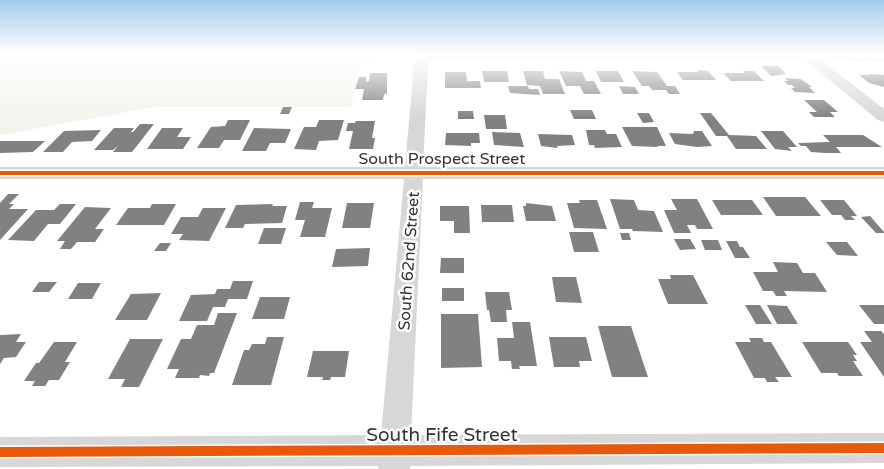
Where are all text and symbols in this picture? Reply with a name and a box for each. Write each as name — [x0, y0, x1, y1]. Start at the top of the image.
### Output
street label: South Prospect Street — [359, 149, 525, 169]
street label: South 62nd Street — [394, 191, 424, 331]
street label: South Fife Street — [366, 424, 518, 446]

